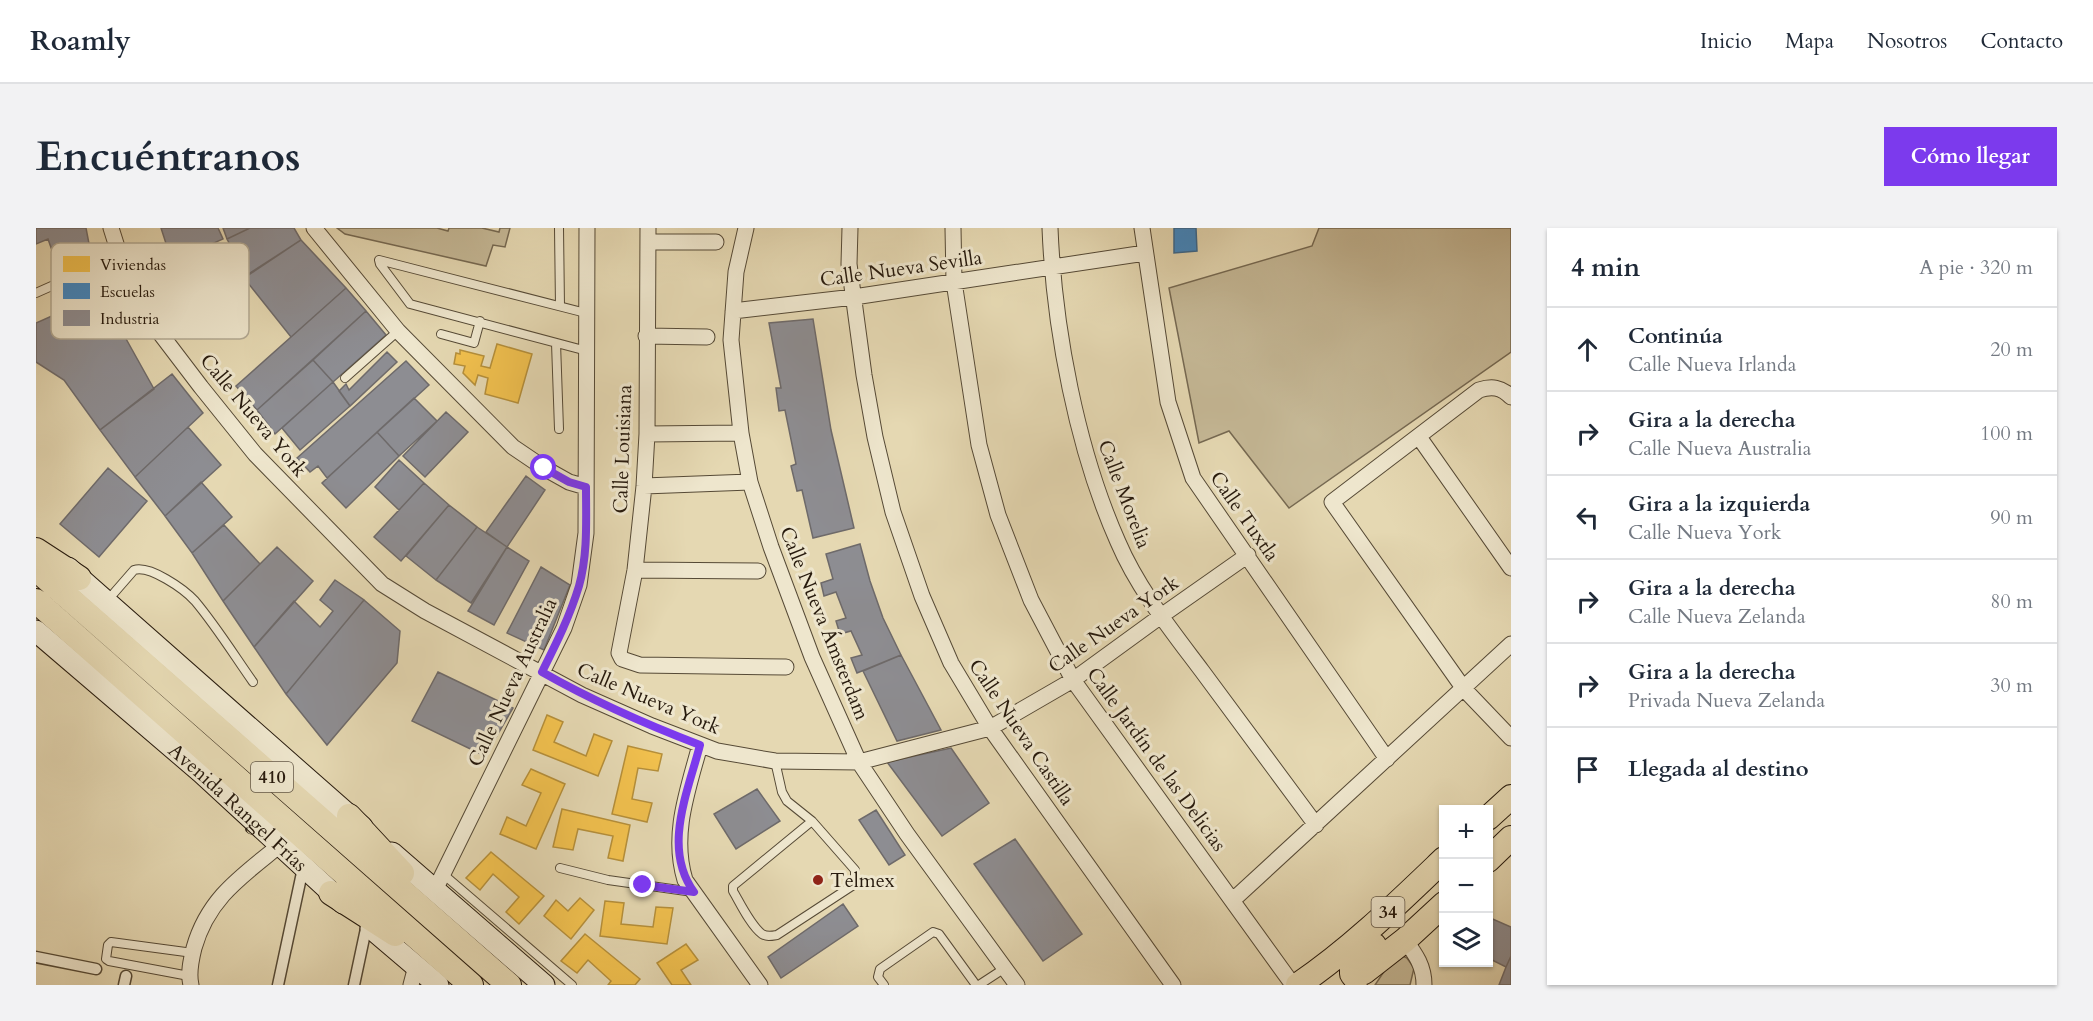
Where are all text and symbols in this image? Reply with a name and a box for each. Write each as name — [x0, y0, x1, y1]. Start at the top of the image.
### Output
text: Roamly — [30, 22, 131, 60]
text: Inicio — [1700, 27, 1752, 56]
text: Mapa — [1785, 27, 1834, 56]
text: Nosotros — [1867, 27, 1947, 56]
text: Contacto — [1980, 27, 2063, 56]
button: Cómo llegar — [1884, 127, 2057, 186]
text: Encuéntranos — [36, 128, 301, 185]
legend — [51, 243, 249, 339]
street label: Calle Nueva Sevilla — [818, 244, 984, 293]
text: 4 min — [1571, 250, 1640, 285]
text: Viviendas — [100, 254, 166, 276]
text: A pie · 320 m — [1919, 254, 2033, 281]
text: Escuelas — [100, 281, 155, 303]
text: Industria — [100, 308, 160, 330]
text: Continúa — [1628, 321, 1723, 351]
icon: ahead — [1571, 333, 1604, 366]
text: 20 m — [1990, 336, 2033, 363]
street label: Calle Nueva York — [194, 348, 313, 483]
text: Calle Nueva Irlanda — [1628, 351, 1796, 378]
street label: Calle Louisiana — [607, 384, 638, 514]
text: Gira a la derecha — [1628, 405, 1796, 435]
icon: right — [1571, 417, 1604, 450]
text: 100 m — [1980, 420, 2033, 447]
text: Calle Nueva Australia — [1628, 435, 1811, 462]
street label: Calle Morelia — [1092, 436, 1158, 553]
route start — [530, 454, 556, 480]
street label: Calle Tuxtla — [1204, 466, 1286, 567]
text: Gira a la izquierda — [1628, 489, 1811, 519]
icon: left — [1571, 501, 1604, 534]
text: 90 m — [1990, 504, 2033, 531]
text: Calle Nueva York — [1628, 519, 1782, 546]
street label: Calle Nueva Ámsterdam — [773, 522, 876, 724]
street label: Calle Nueva York — [1043, 569, 1184, 680]
text: Gira a la derecha — [1628, 573, 1796, 603]
icon: right — [1571, 585, 1604, 618]
text: 80 m — [1990, 588, 2033, 615]
street label: Calle Nueva Australia — [461, 593, 564, 771]
text: Calle Nueva Zelanda — [1628, 603, 1806, 630]
street label: Calle Nueva Castilla — [963, 654, 1081, 811]
street label: Calle Nueva York — [573, 656, 725, 741]
text: Gira a la derecha — [1628, 657, 1796, 687]
street label: Calle Jardín de las Delicias — [1081, 662, 1233, 857]
icon: right — [1571, 669, 1604, 702]
text: 30 m — [1990, 672, 2033, 699]
text: Privada Nueva Zelanda — [1628, 687, 1825, 714]
street label: Avenida Rangel Frías — [162, 737, 313, 878]
icon: arrive — [1571, 753, 1604, 786]
text: Llegada al destino — [1628, 754, 1809, 784]
road number: 410 — [251, 762, 293, 792]
map controls — [1439, 805, 1493, 967]
button: + — [1439, 805, 1493, 859]
button: − — [1439, 859, 1493, 913]
place label: Telmex — [830, 867, 895, 894]
route end — [629, 871, 655, 897]
marker: Telmex — [811, 873, 825, 887]
road number: 34 — [1372, 897, 1404, 927]
button: layers — [1439, 913, 1493, 967]

